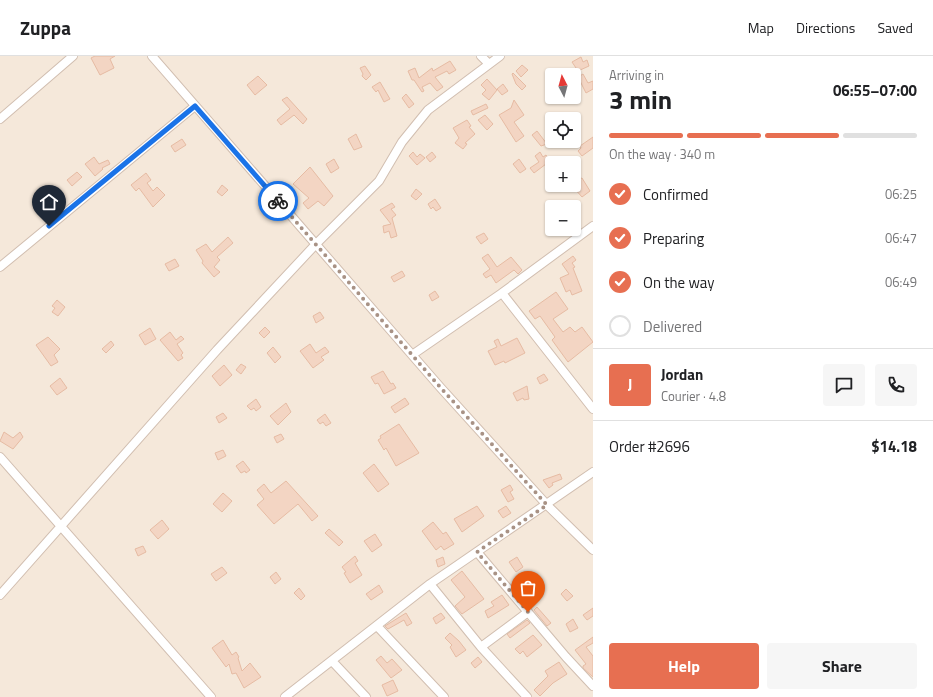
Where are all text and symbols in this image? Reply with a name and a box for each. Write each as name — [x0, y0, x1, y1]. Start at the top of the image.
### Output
text: Zuppa — [20, 13, 71, 42]
text: Map — [748, 17, 774, 38]
text: Directions — [796, 17, 855, 38]
text: Saved — [877, 17, 913, 38]
text: Arriving in — [609, 65, 664, 85]
north arrow — [545, 68, 581, 104]
map controls — [545, 68, 581, 236]
text: 06:55–07:00 — [833, 79, 917, 102]
text: 3 min — [609, 80, 672, 119]
button: locate — [545, 112, 581, 148]
text: On the way · 340 m — [609, 144, 715, 164]
button: + — [545, 156, 581, 192]
courier — [258, 181, 298, 221]
icon: check — [609, 183, 631, 205]
text: Confirmed — [643, 183, 708, 206]
text: 06:25 — [885, 184, 917, 204]
pin — [32, 185, 66, 226]
icon: bike — [267, 190, 289, 212]
icon: home — [38, 191, 60, 213]
button: − — [545, 200, 581, 236]
icon: check — [609, 227, 631, 249]
text: Preparing — [643, 227, 704, 250]
text: 06:47 — [885, 228, 917, 248]
icon: check — [609, 271, 631, 293]
text: On the way — [643, 271, 715, 294]
text: 06:49 — [885, 272, 917, 292]
text: Delivered — [643, 315, 702, 338]
text: Jordan — [661, 363, 703, 386]
button: chat — [823, 364, 865, 406]
button: phone — [875, 364, 917, 406]
text: J — [628, 373, 632, 396]
text: Courier · 4.8 — [661, 386, 726, 406]
text: Order #2696 — [609, 435, 690, 458]
text: $14.18 — [871, 435, 917, 458]
pin — [511, 571, 545, 612]
icon: bag — [517, 577, 539, 599]
button: Help — [609, 643, 759, 689]
button: Share — [767, 643, 917, 689]

